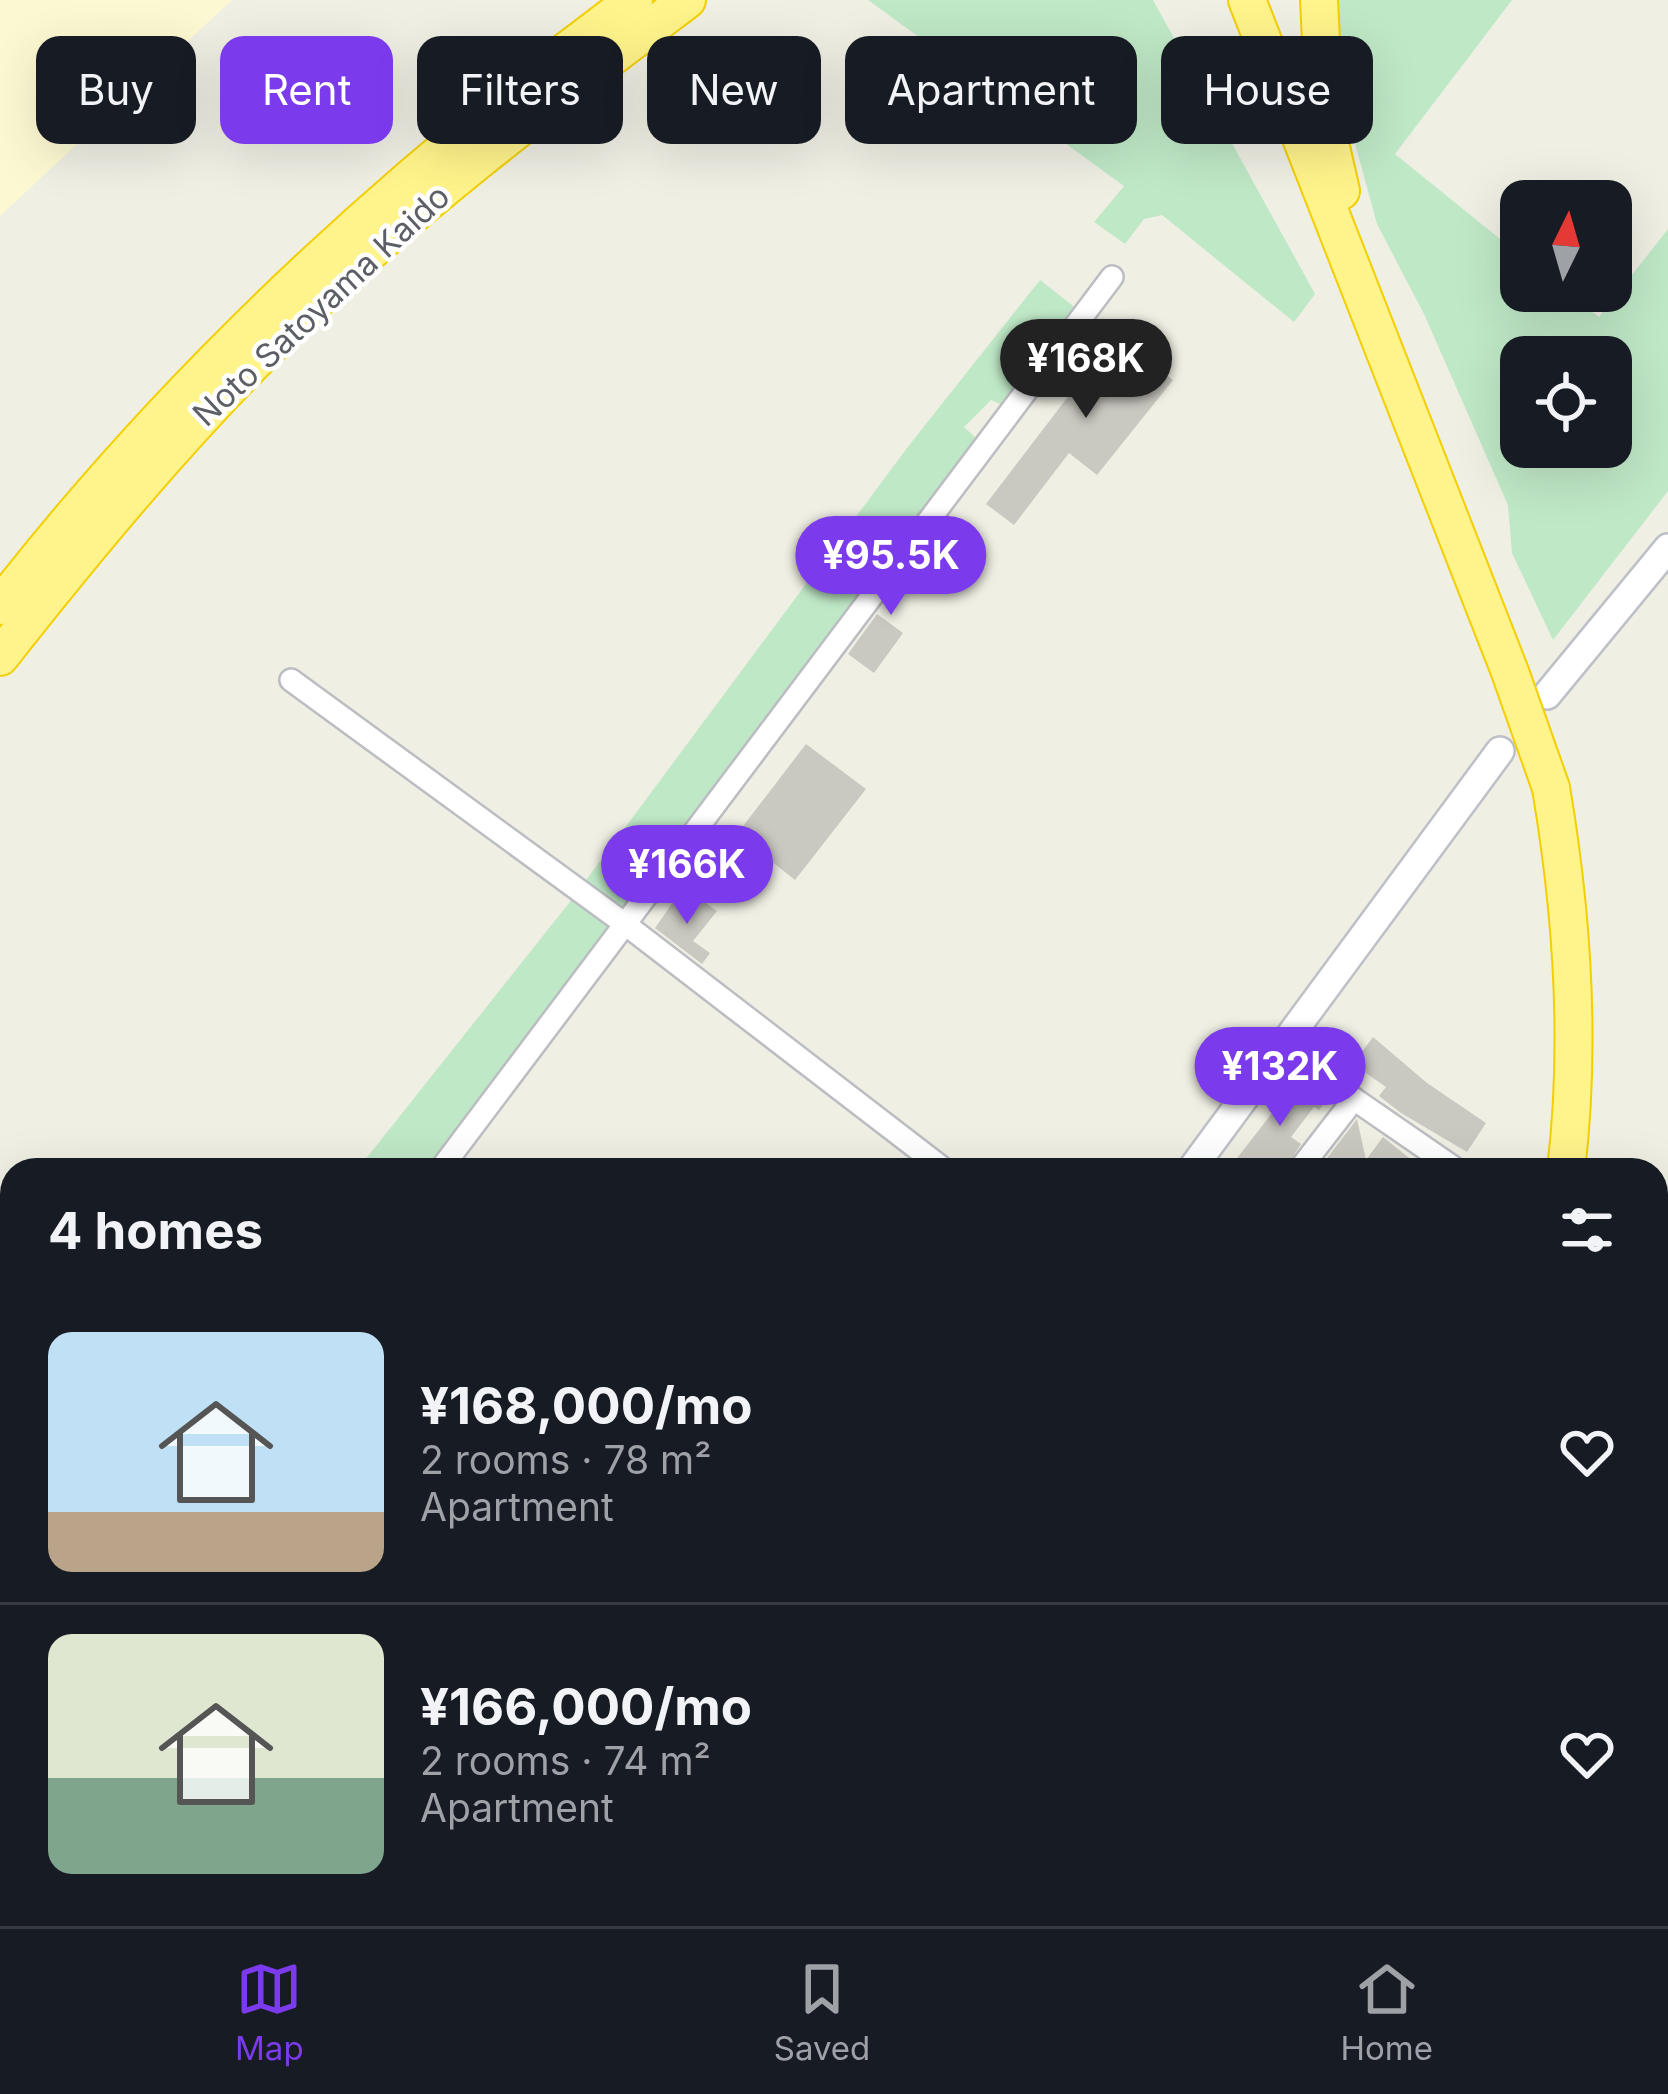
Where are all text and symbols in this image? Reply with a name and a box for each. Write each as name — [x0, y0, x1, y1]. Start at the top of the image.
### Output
chip: Buy — [36, 36, 196, 144]
chip: Rent — [220, 36, 393, 144]
chip: Filters — [417, 36, 623, 144]
chip: New — [647, 36, 821, 144]
chip: Apartment — [845, 36, 1137, 144]
chip: House — [1161, 36, 1373, 144]
street label: Noto Satoyama Kaido — [185, 176, 457, 434]
north arrow — [1500, 180, 1632, 312]
map controls — [1500, 180, 1632, 468]
pin: ¥168K — [1002, 319, 1170, 421]
text: ¥168K — [1027, 334, 1145, 381]
button: locate — [1500, 336, 1632, 468]
pin: ¥95.5K — [793, 516, 989, 618]
text: ¥95.5K — [822, 531, 960, 578]
pin: ¥166K — [603, 825, 771, 927]
text: ¥166K — [628, 840, 746, 887]
pin: ¥132K — [1196, 1027, 1364, 1129]
text: ¥132K — [1222, 1042, 1338, 1089]
icon: filters — [1554, 1197, 1620, 1263]
text: 4 homes — [48, 1200, 263, 1261]
text: ¥168,000/mo — [420, 1375, 753, 1436]
icon: home — [144, 1380, 288, 1524]
icon: heart — [1554, 1419, 1620, 1485]
text: 2 rooms · 78 m² — [420, 1436, 712, 1483]
text: Apartment — [420, 1483, 614, 1530]
text: ¥166,000/mo — [420, 1676, 752, 1737]
icon: home — [144, 1682, 288, 1826]
icon: heart — [1554, 1721, 1620, 1787]
text: 2 rooms · 74 m² — [420, 1737, 711, 1784]
text: Apartment — [420, 1784, 614, 1831]
tab: Map — [235, 1956, 304, 2068]
tab: Saved — [774, 1956, 870, 2068]
tab: Home — [1340, 1956, 1433, 2068]

